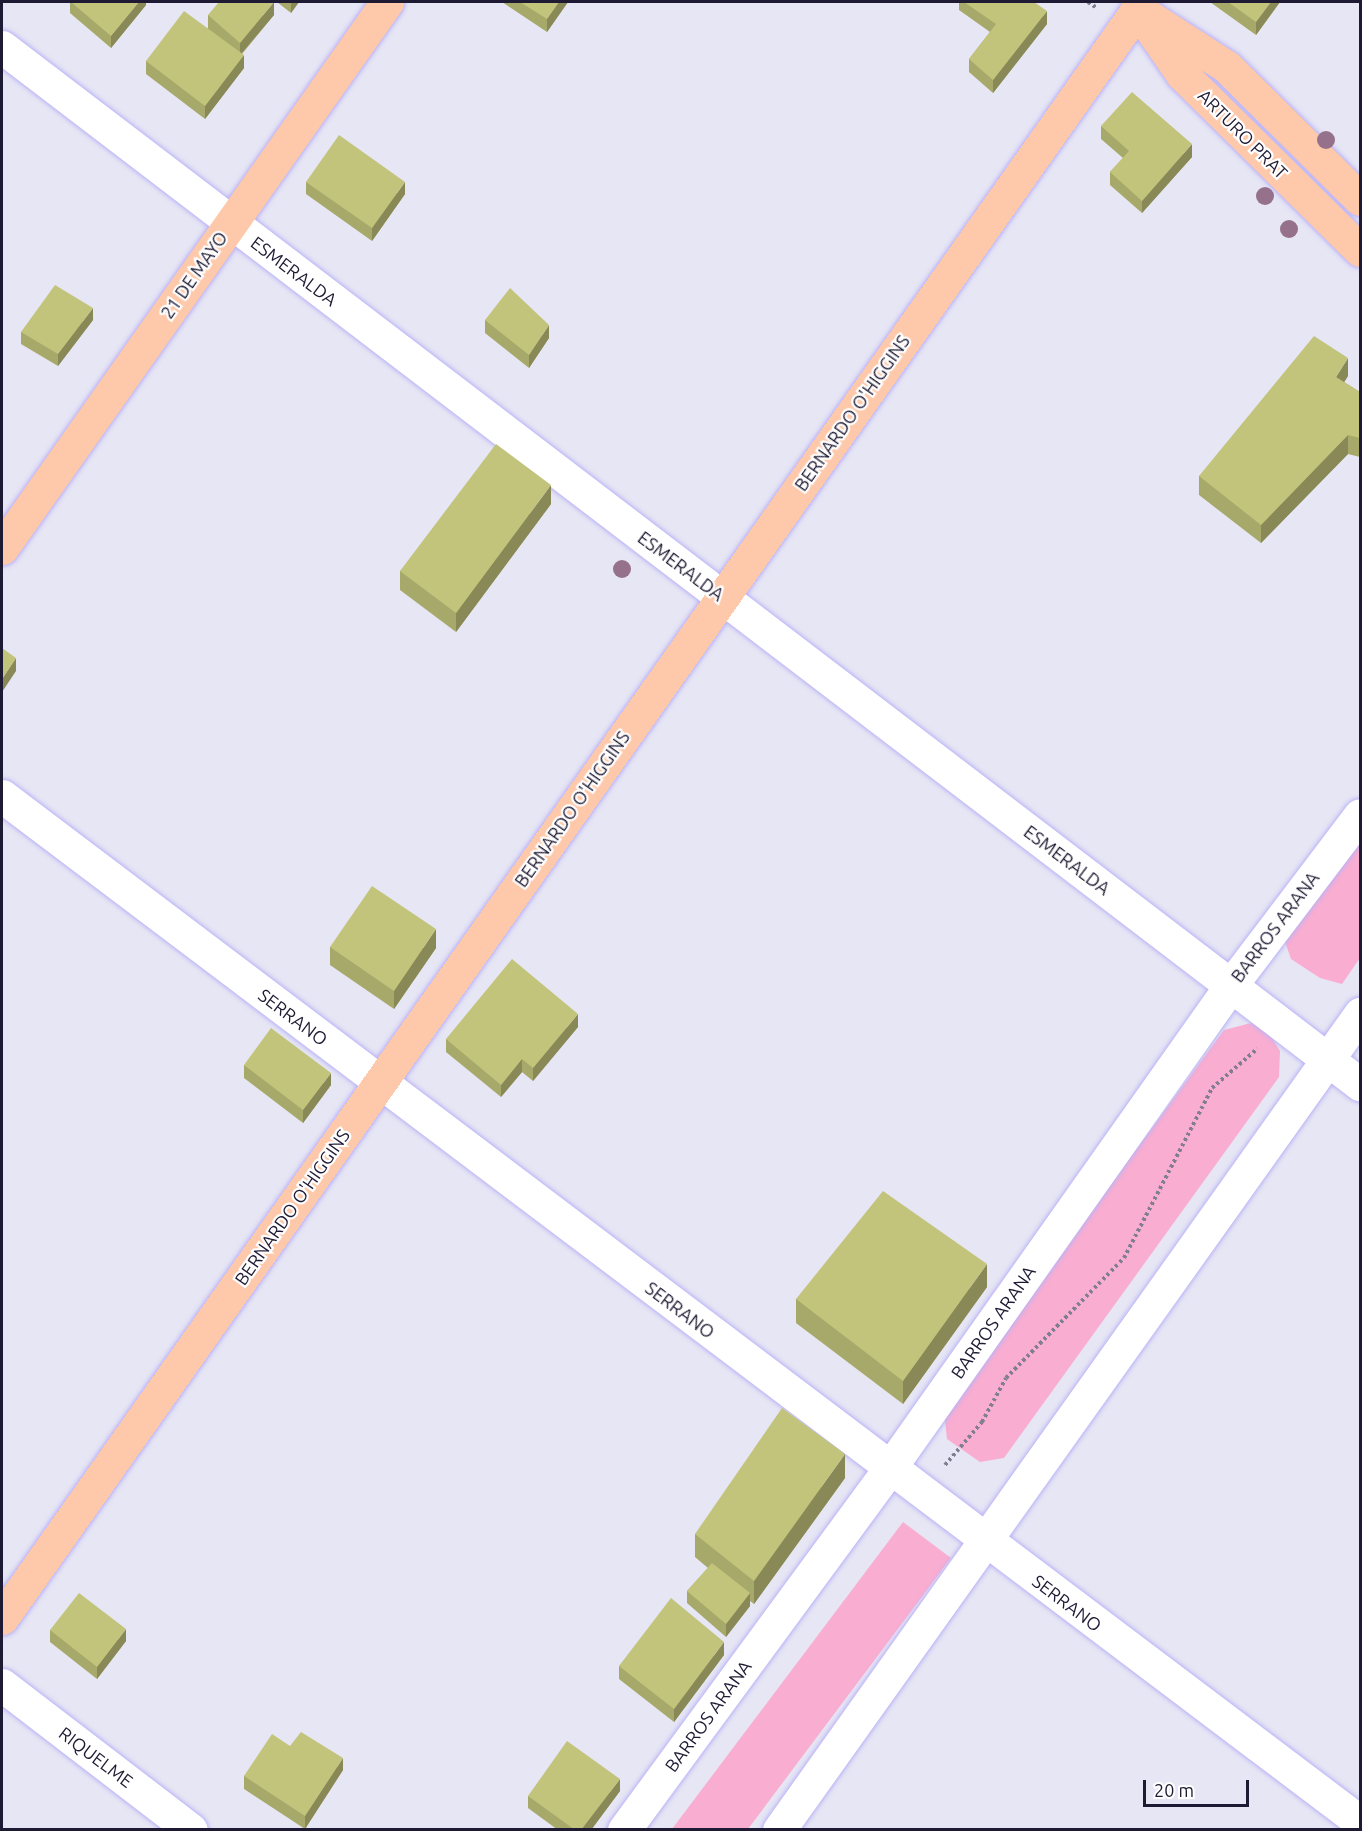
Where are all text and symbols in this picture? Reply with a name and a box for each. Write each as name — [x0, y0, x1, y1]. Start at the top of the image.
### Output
street label: ARTURO PRAT — [1194, 85, 1292, 183]
street label: 21 DE MAYO — [156, 227, 232, 323]
street label: ESMERALDA — [247, 232, 341, 310]
street label: BERNARDO O'HIGGINS — [790, 331, 914, 495]
street label: ESMERALDA — [634, 527, 728, 605]
street label: BERNARDO O'HIGGINS — [510, 727, 634, 891]
street label: ESMERALDA — [1020, 821, 1114, 899]
street label: BARROS ARANA — [1226, 867, 1324, 987]
street label: SERRANO — [254, 984, 332, 1050]
street label: BERNARDO O'HIGGINS — [230, 1125, 354, 1289]
street label: BARROS ARANA — [946, 1261, 1040, 1383]
street label: SERRANO — [641, 1277, 719, 1343]
street label: SERRANO — [1028, 1570, 1106, 1636]
street label: BARROS ARANA — [660, 1656, 756, 1776]
street label: RIQUELME — [55, 1722, 137, 1792]
scale bar — [1146, 1768, 1252, 1806]
text: 20 m — [1154, 1780, 1194, 1800]

